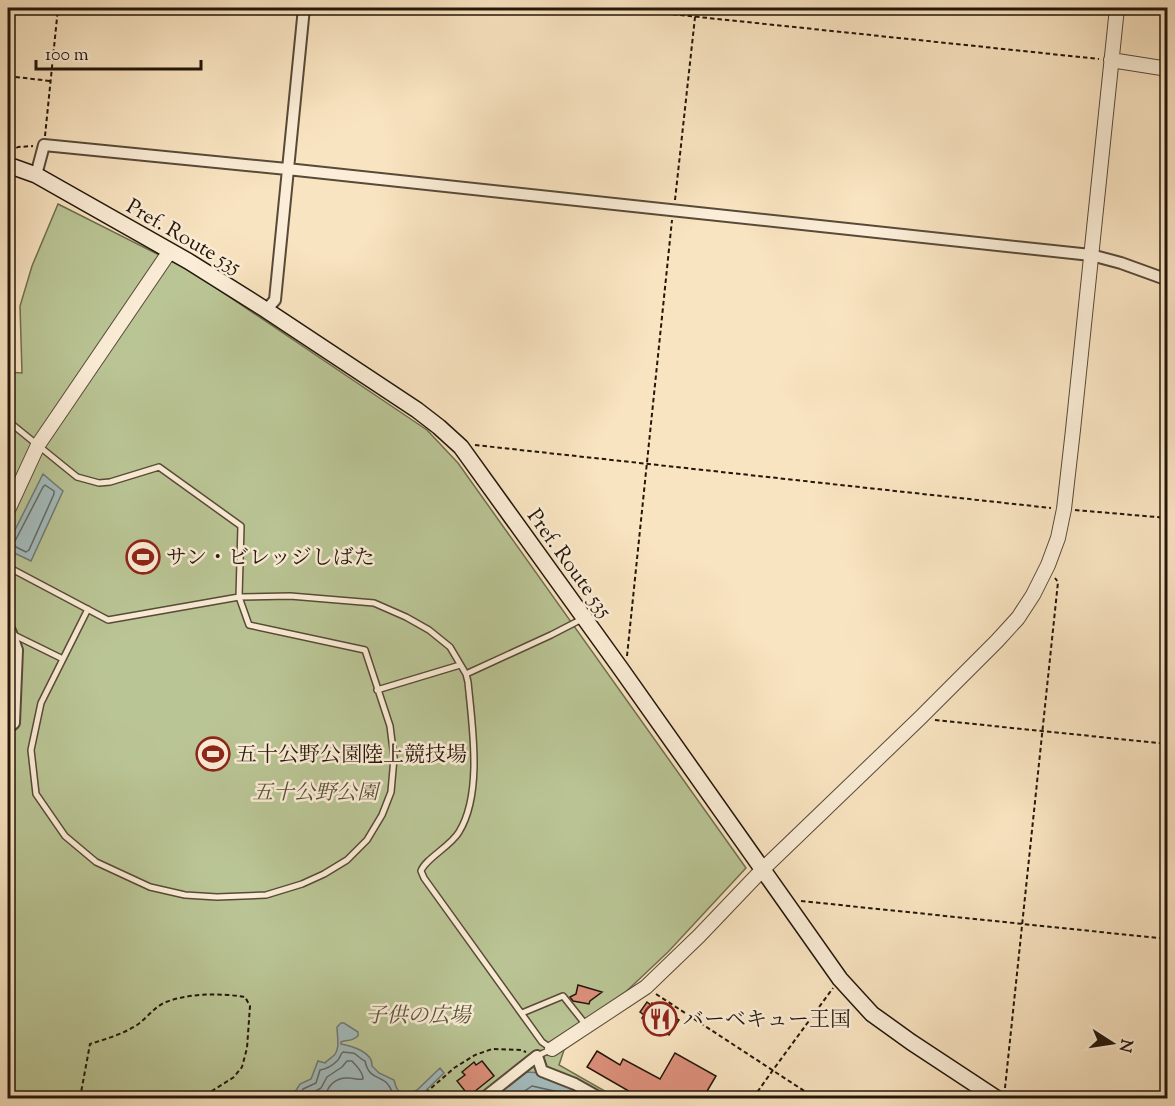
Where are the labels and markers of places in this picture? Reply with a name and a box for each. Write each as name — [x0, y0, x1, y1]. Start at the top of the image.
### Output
sports icon: サン・ビレッジしばた — [125, 539, 161, 575]
place label: サン・ビレッジしばた — [166, 544, 375, 574]
sports icon: 五十公野公園陸上競技場 — [195, 736, 231, 772]
place label: 五十公野公園陸上競技場 — [236, 741, 467, 771]
restaurant icon: バーベキュー王国 — [642, 1001, 678, 1037]
place label: バーベキュー王国 — [683, 1006, 851, 1036]

